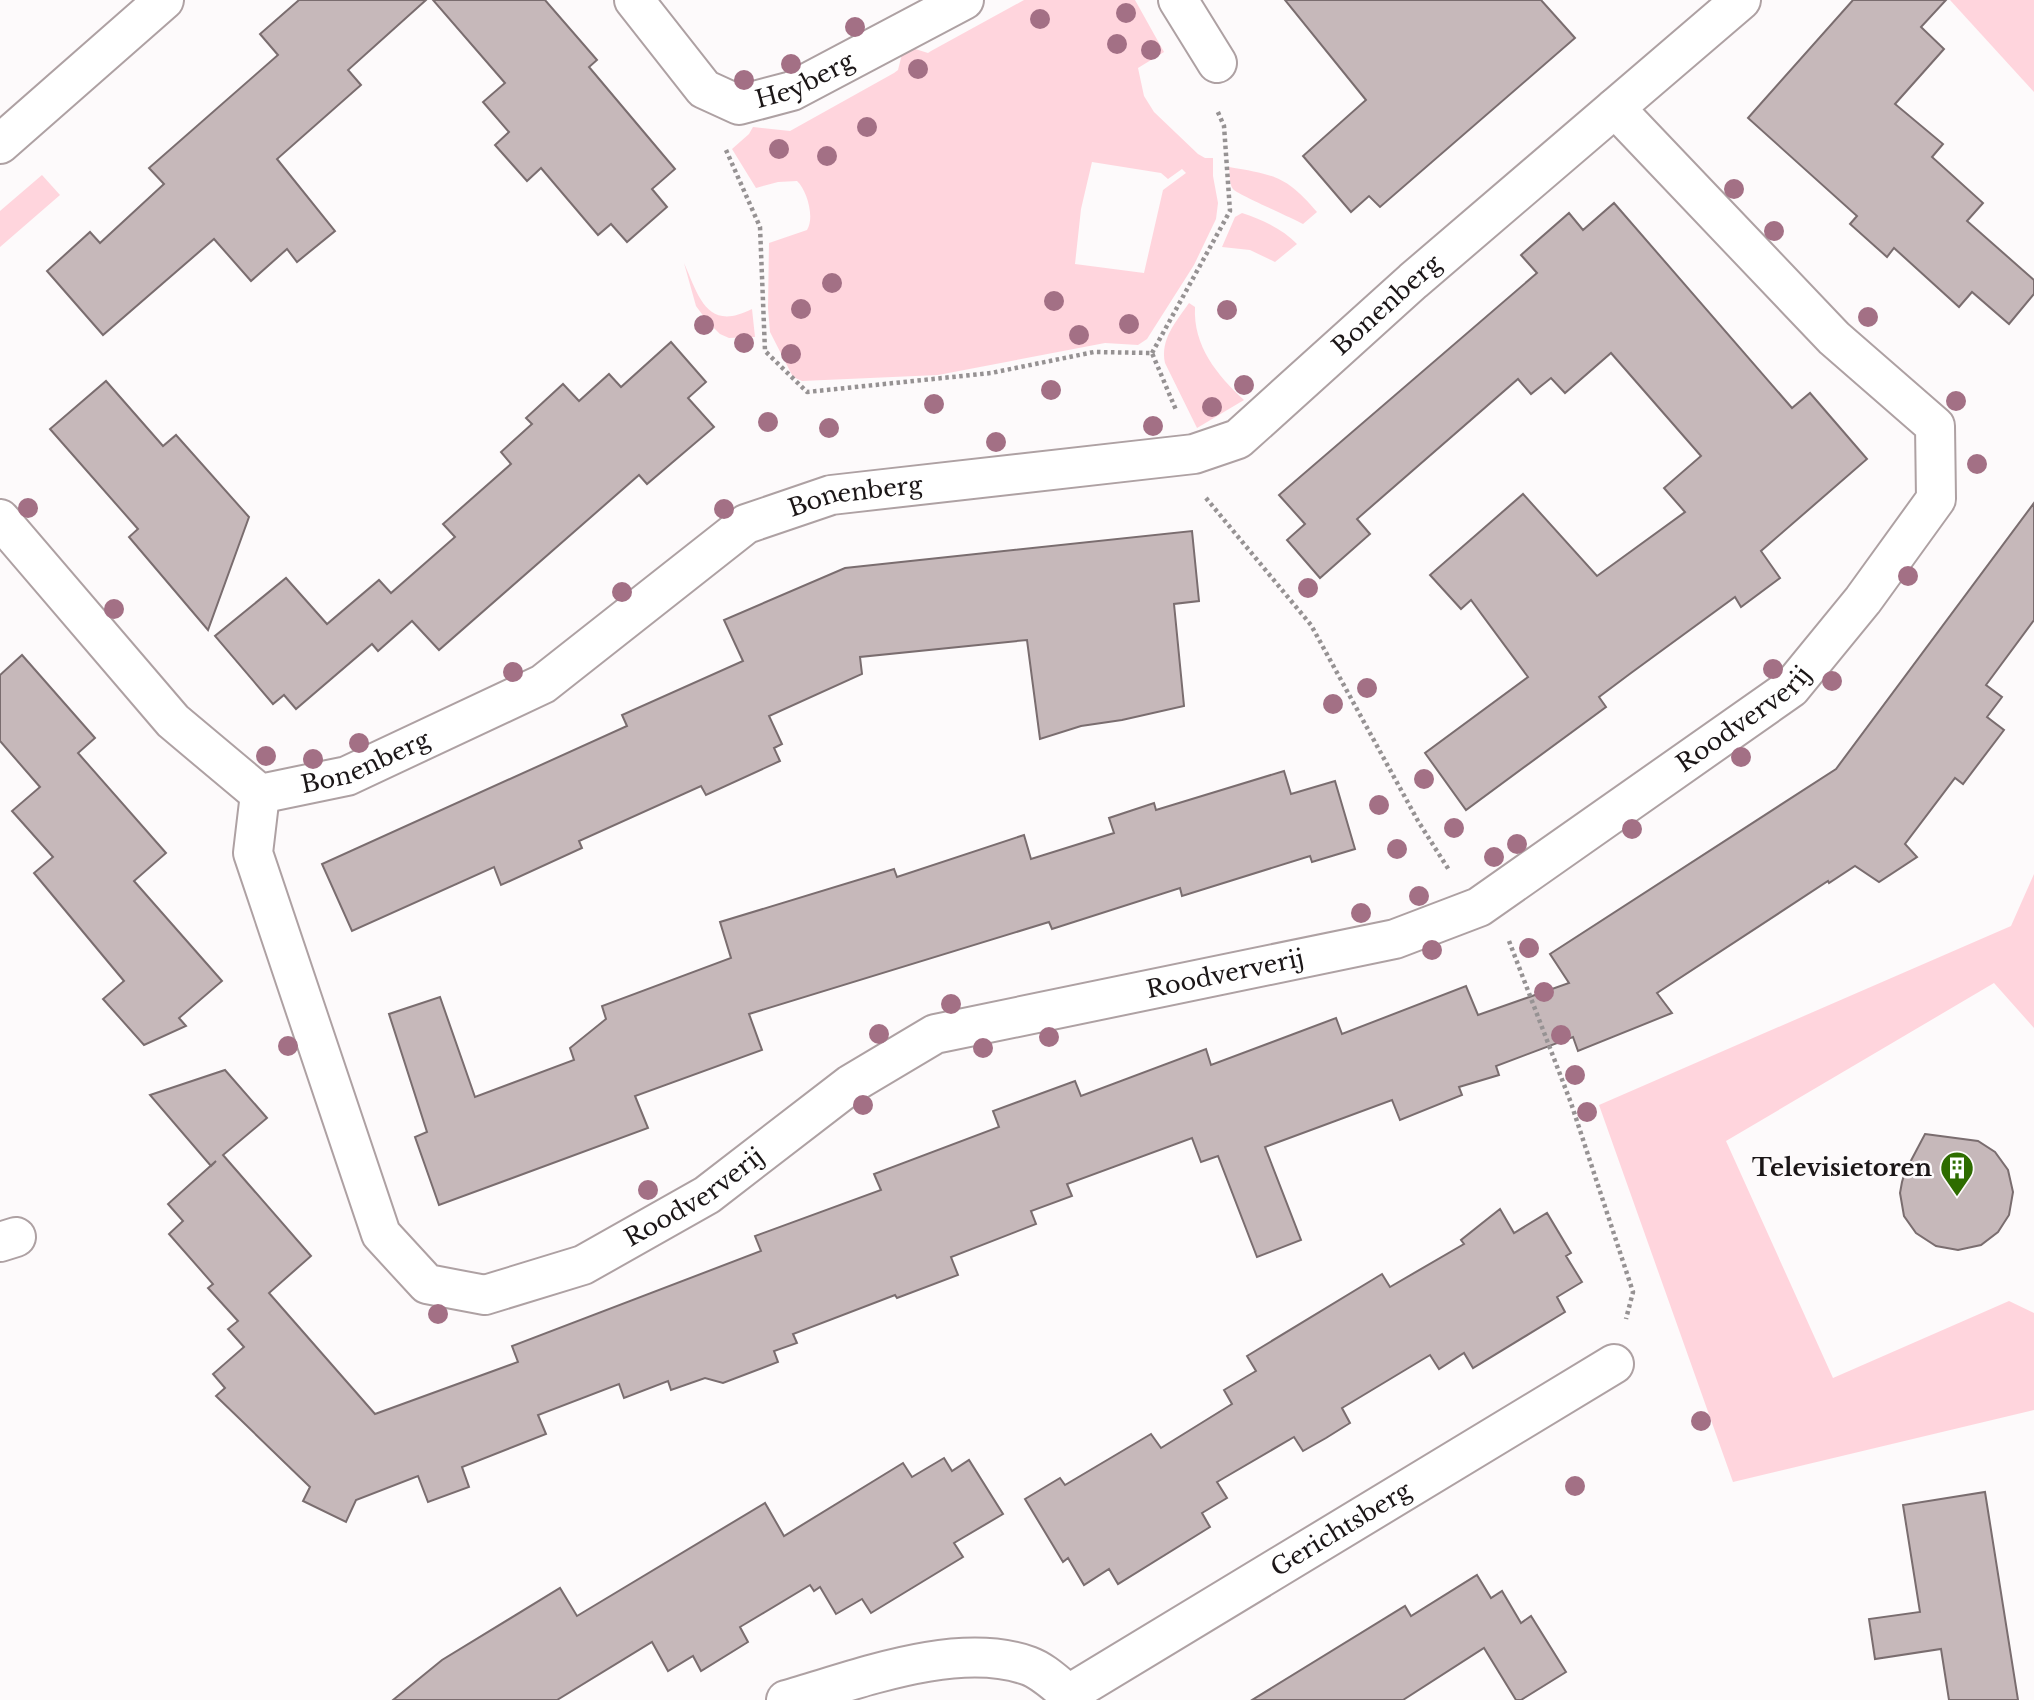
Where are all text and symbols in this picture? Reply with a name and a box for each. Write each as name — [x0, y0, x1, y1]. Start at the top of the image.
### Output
street label: Heyberg — [752, 46, 859, 114]
street label: Bonenberg — [1326, 248, 1447, 361]
street label: Bonenberg — [784, 470, 925, 523]
street label: Roodververij — [1670, 660, 1817, 778]
street label: Bonenberg — [298, 724, 435, 799]
street label: Roodververij — [1144, 943, 1306, 1004]
street label: Roodververij — [619, 1142, 769, 1253]
building icon: Televisietoren — [1938, 1149, 1976, 1198]
place label: Televisietoren — [1752, 1153, 1933, 1182]
street label: Gerichtsberg — [1265, 1475, 1417, 1582]

